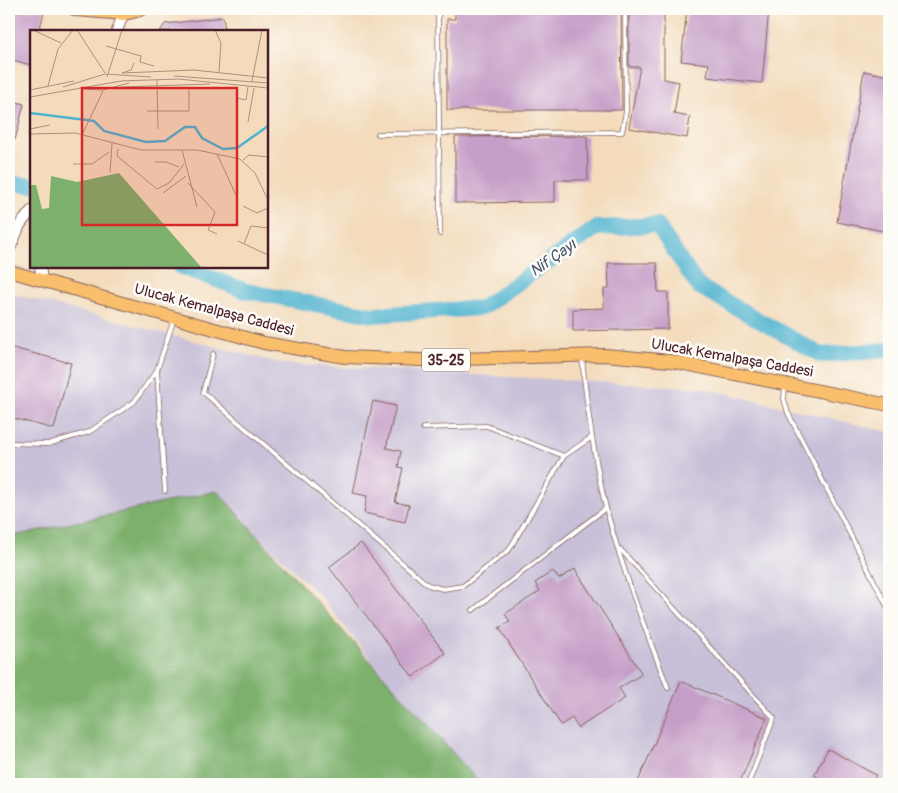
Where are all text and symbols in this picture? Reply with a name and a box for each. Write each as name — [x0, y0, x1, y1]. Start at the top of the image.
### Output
inset map — [30, 30, 268, 268]
water label: Nif Çayı — [526, 234, 582, 281]
street label: Ulucak Kemalpaşa Caddesi — [132, 280, 296, 341]
street label: Ulucak Kemalpaşa Caddesi — [650, 334, 815, 382]
road number: 35-25 — [422, 348, 470, 372]

